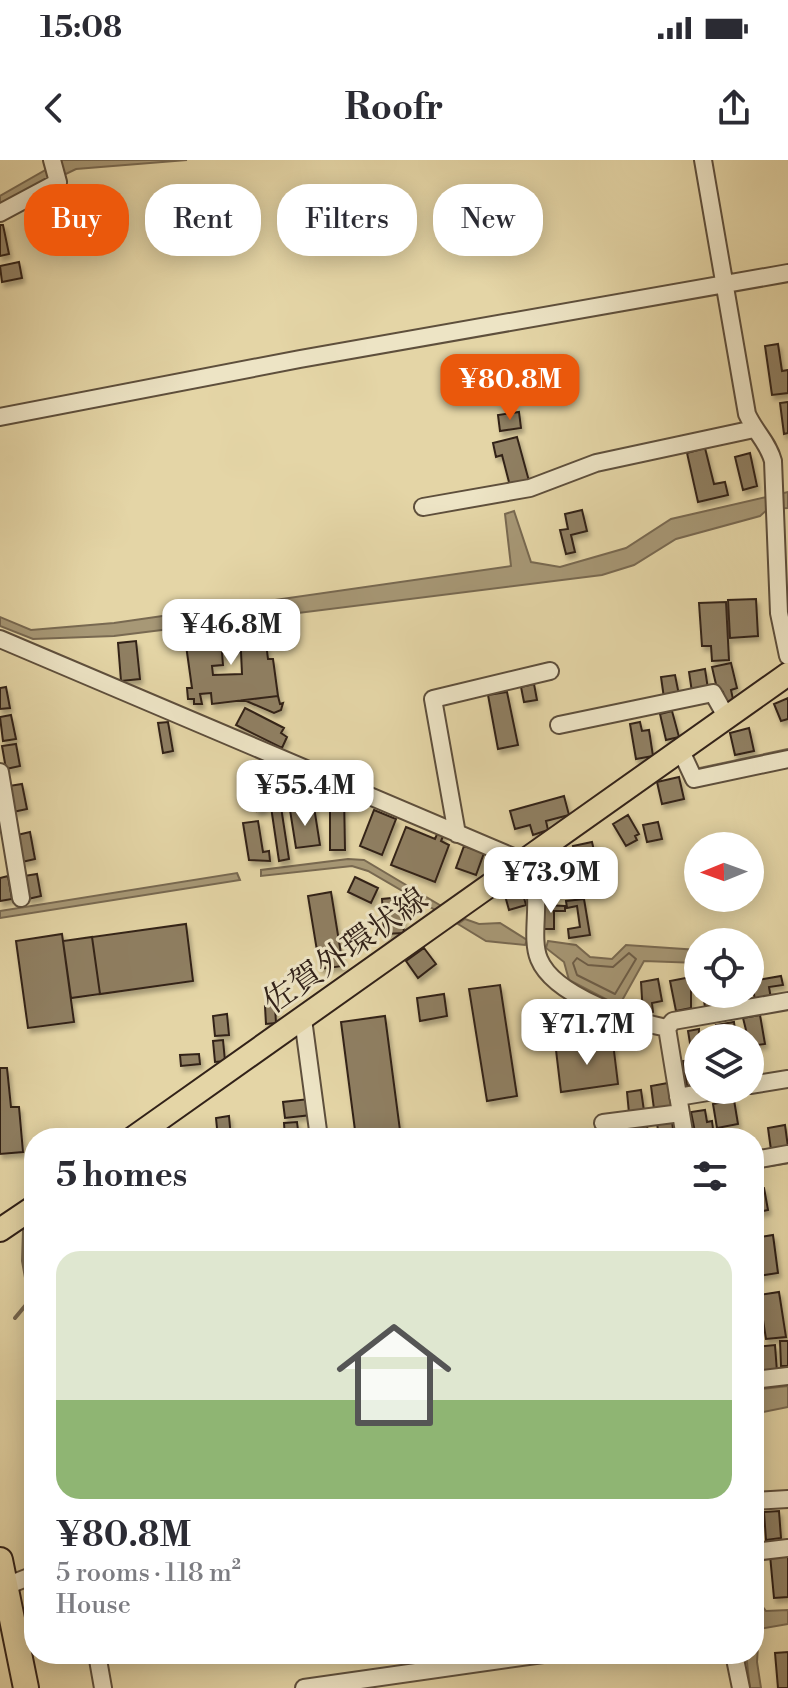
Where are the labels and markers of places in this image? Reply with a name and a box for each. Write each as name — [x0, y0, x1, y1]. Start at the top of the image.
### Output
pin: ¥80.8M — [445, 354, 575, 422]
pin: ¥46.8M — [166, 599, 296, 667]
pin: ¥55.4M — [240, 760, 370, 828]
pin: ¥73.9M — [486, 847, 616, 915]
pin: ¥71.7M — [522, 999, 652, 1067]

